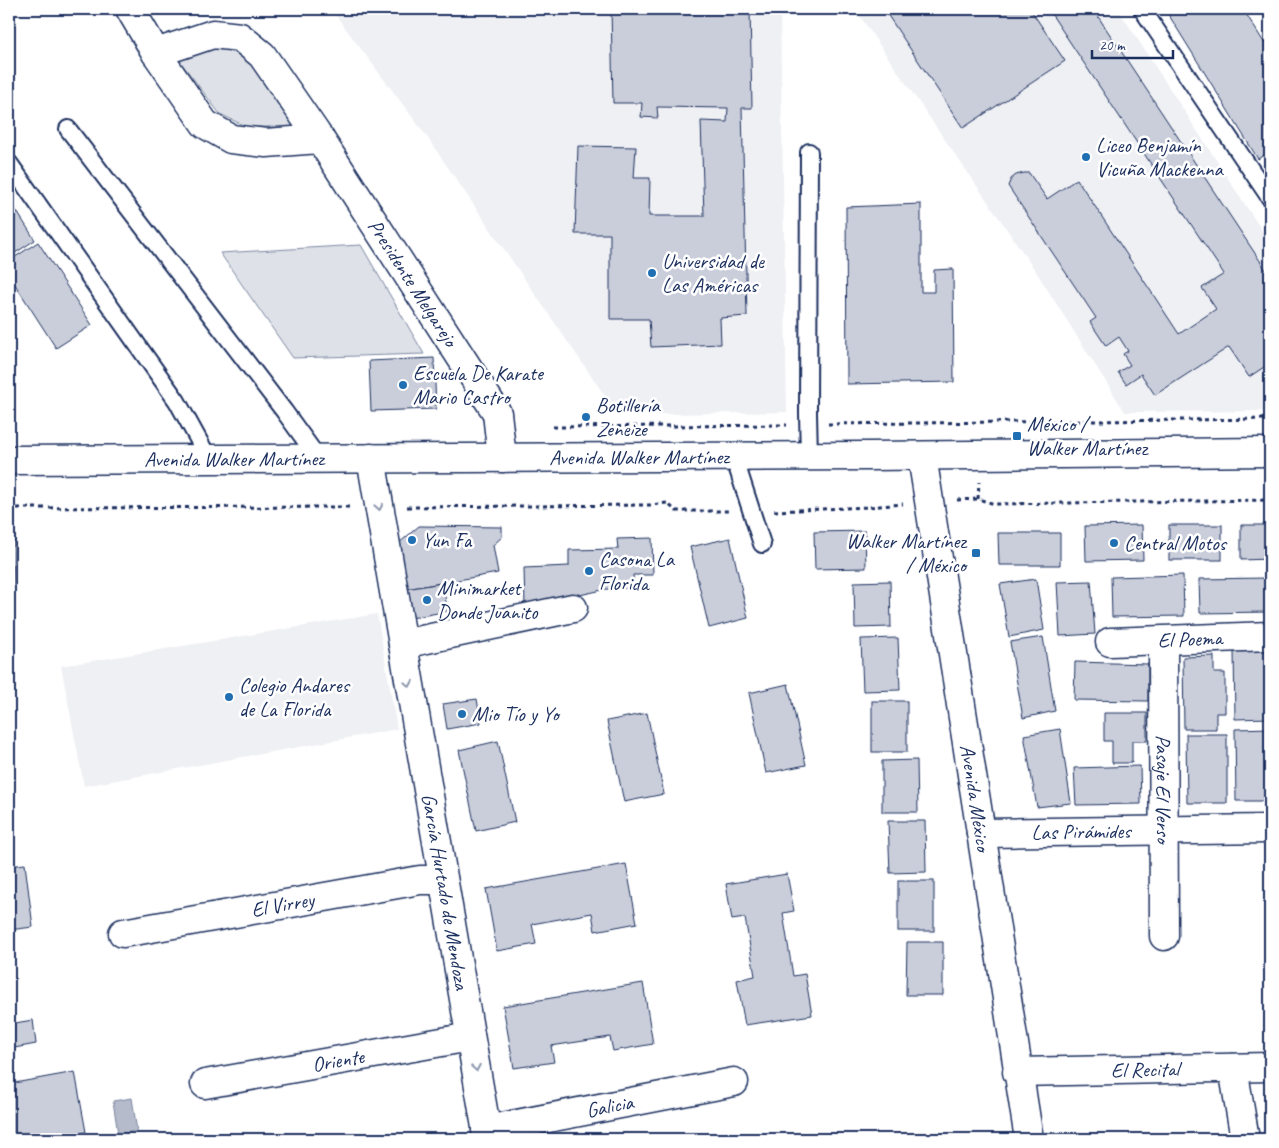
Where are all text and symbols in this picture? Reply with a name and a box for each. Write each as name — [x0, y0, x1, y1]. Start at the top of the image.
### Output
scale bar — [1092, 28, 1173, 60]
text: 20 m — [1099, 36, 1126, 55]
place label: Liceo Benjamín Vicuña Mackenna — [1096, 132, 1225, 182]
marker: Liceo Benjamín Vicuña Mackenna — [1080, 151, 1092, 163]
street label: Presidente Melgarejo — [362, 214, 465, 354]
place label: Universidad de Las Américas — [662, 248, 765, 298]
marker: Universidad de Las Américas — [646, 267, 658, 279]
place label: Escuela De Karate Mario Castro — [413, 360, 545, 410]
marker: Escuela De Karate Mario Castro — [397, 379, 409, 391]
place label: Botillería Zeneize — [596, 392, 662, 442]
marker: Botillería Zeneize — [580, 411, 592, 423]
place label: México / Walker Martínez — [1027, 411, 1149, 461]
marker: México / Walker Martínez — [1011, 430, 1023, 442]
street label: Avenida Walker Martínez — [549, 444, 731, 470]
street label: Avenida Walker Martínez — [144, 446, 326, 472]
one-way arrow — [373, 502, 383, 511]
place label: Yun Fa — [422, 527, 473, 553]
place label: Walker Martínez / México — [846, 528, 969, 578]
place label: Central Motos — [1124, 530, 1228, 556]
marker: Yun Fa — [406, 534, 418, 546]
marker: Central Motos — [1108, 537, 1120, 549]
place label: Casona La Florida — [599, 546, 676, 596]
marker: Walker Martínez / México — [970, 547, 982, 559]
marker: Casona La Florida — [583, 565, 595, 577]
place label: Minimarket Donde Juanito — [437, 575, 539, 625]
marker: Minimarket Donde Juanito — [421, 594, 433, 606]
street label: El Poema — [1157, 625, 1225, 653]
place label: Colegio Andares de La Florida — [239, 672, 351, 722]
one-way arrow — [404, 680, 414, 688]
marker: Colegio Andares de La Florida — [223, 691, 235, 703]
place label: Mio Tío y Yo — [472, 701, 561, 727]
marker: Mio Tío y Yo — [456, 708, 468, 720]
street label: Pasaje El Verso — [1150, 735, 1177, 846]
street label: Avenida México — [954, 743, 997, 856]
street label: García Hurtado de Mendoza — [416, 792, 475, 993]
street label: Las Pirámides — [1031, 818, 1132, 845]
street label: El Virrey — [249, 886, 318, 923]
street label: Oriente — [310, 1043, 367, 1078]
street label: El Recital — [1111, 1056, 1183, 1083]
one-way arrow — [470, 1064, 480, 1073]
street label: Galicia — [584, 1088, 637, 1123]

